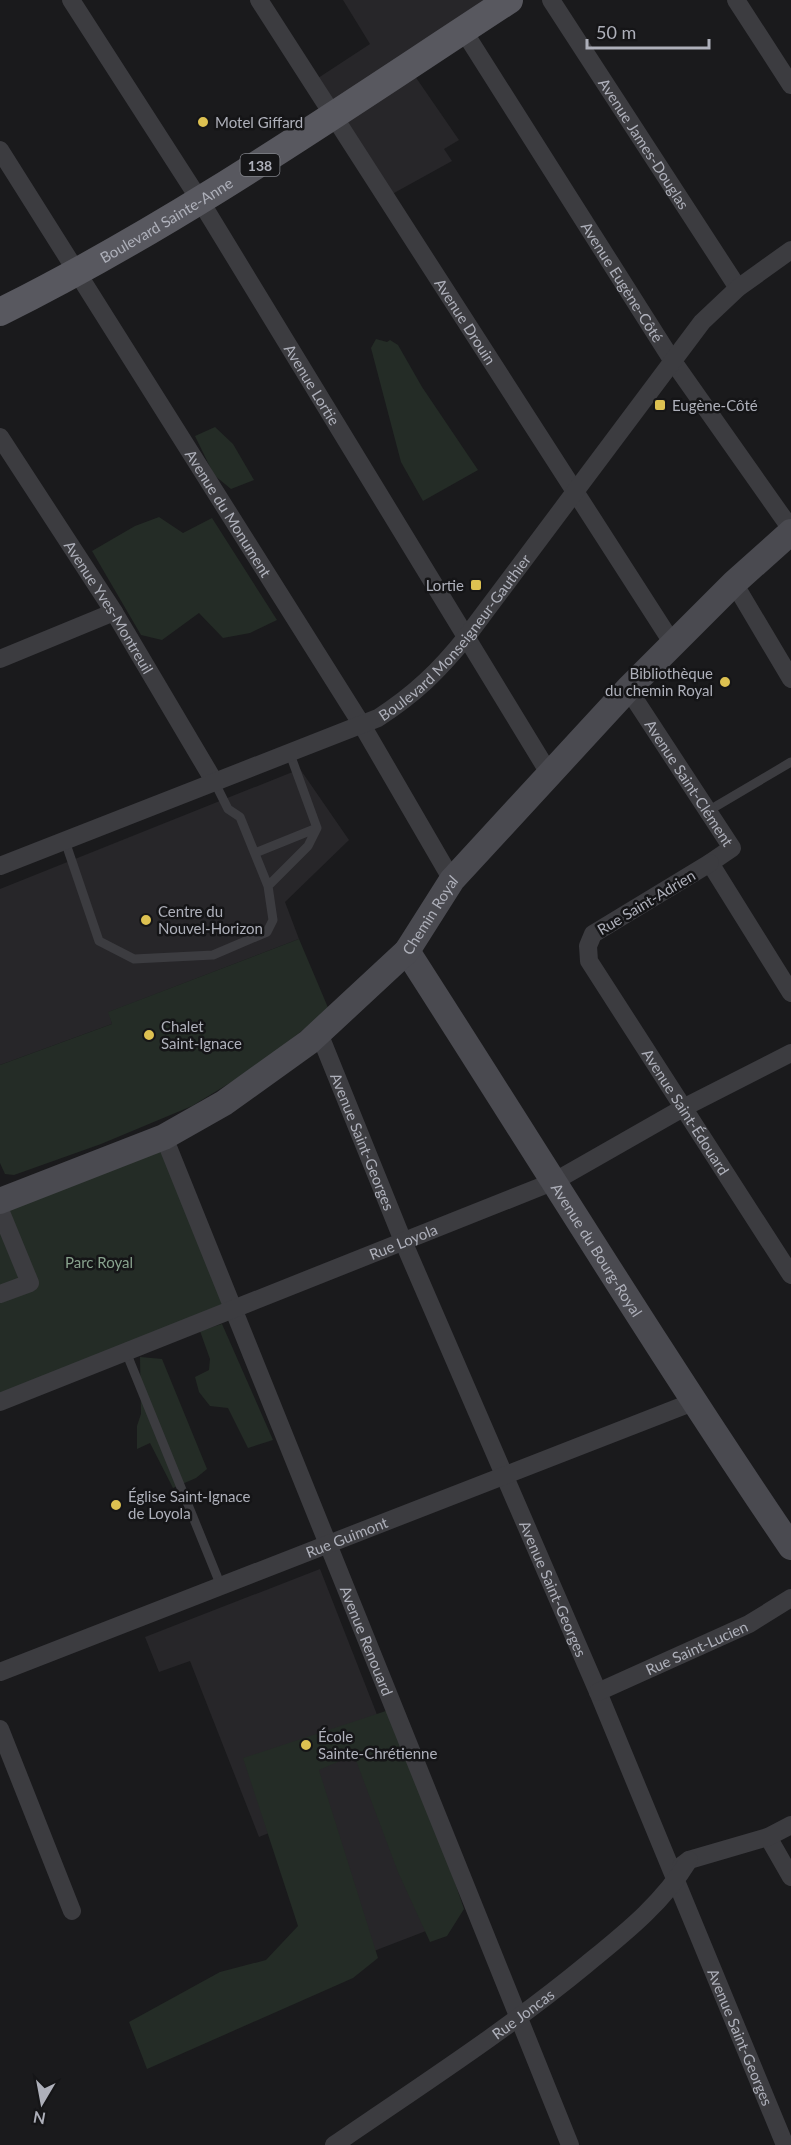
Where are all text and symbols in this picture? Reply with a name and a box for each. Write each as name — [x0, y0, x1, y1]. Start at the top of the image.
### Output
scale bar — [587, 12, 708, 50]
text: 50 m — [596, 21, 636, 43]
street label: Avenue James-Douglas — [595, 75, 693, 212]
place label: Motel Giffard — [215, 113, 303, 131]
marker: Motel Giffard — [196, 115, 210, 129]
road number: 138 — [240, 154, 280, 176]
street label: Boulevard Sainte-Anne — [97, 173, 236, 266]
street label: Avenue Eugène-Côté — [578, 218, 667, 345]
street label: Avenue Drouin — [431, 275, 500, 368]
street label: Avenue Lortie — [281, 341, 344, 429]
place label: Eugène-Côté — [672, 396, 758, 414]
marker: Eugène-Côté — [653, 398, 667, 412]
street label: Avenue du Monument — [182, 446, 276, 581]
street label: Avenue Yves-Montreuil — [61, 537, 157, 677]
street label: Boulevard Monseigneur-Gauthier — [375, 550, 535, 724]
place label: Lortie — [426, 576, 464, 594]
marker: Lortie — [469, 578, 483, 592]
place label: Bibliothèque du chemin Royal — [605, 664, 713, 699]
marker: Bibliothèque du chemin Royal — [718, 675, 732, 689]
street label: Avenue Saint-Clément — [641, 716, 737, 850]
street label: Rue Saint-Adrien — [594, 866, 698, 938]
street label: Chemin Royal — [398, 871, 461, 958]
place label: Centre du Nouvel-Horizon — [158, 902, 263, 937]
marker: Centre du Nouvel-Horizon — [139, 913, 153, 927]
place label: Chalet Saint-Ignace — [161, 1017, 242, 1052]
marker: Chalet Saint-Ignace — [142, 1028, 156, 1042]
street label: Avenue Saint-Édouard — [639, 1045, 733, 1178]
street label: Avenue Saint-Georges — [327, 1070, 399, 1213]
street label: Avenue du Bourg-Royal — [548, 1179, 646, 1320]
street label: Rue Loyola — [367, 1220, 440, 1263]
park label: Parc Royal — [65, 1253, 133, 1271]
place label: Église Saint-Ignace de Loyola — [128, 1487, 251, 1522]
marker: Église Saint-Ignace de Loyola — [109, 1498, 123, 1512]
street label: Rue Guimont — [303, 1513, 391, 1561]
street label: Avenue Saint-Georges — [516, 1518, 591, 1659]
street label: Avenue Renouard — [337, 1583, 397, 1698]
street label: Rue Saint-Lucien — [642, 1617, 750, 1679]
place label: École Sainte-Chrétienne — [318, 1727, 437, 1762]
marker: École Sainte-Chrétienne — [299, 1738, 313, 1752]
street label: Avenue Saint-Georges — [704, 1966, 777, 2108]
street label: Rue Joncas — [488, 1985, 558, 2043]
north arrow — [12, 2073, 72, 2133]
text: N — [32, 2108, 47, 2129]

